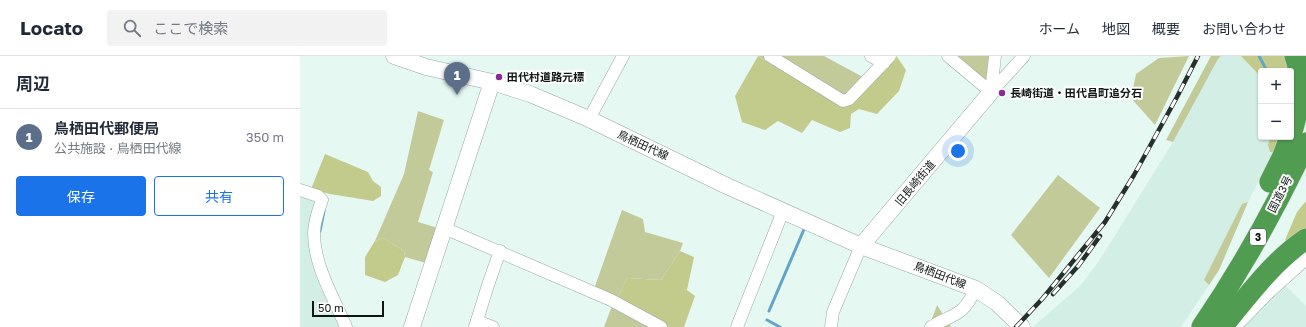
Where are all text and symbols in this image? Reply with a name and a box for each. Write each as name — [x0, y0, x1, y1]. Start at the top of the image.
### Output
search box — [107, 10, 387, 46]
text: Locato — [20, 16, 83, 39]
icon: search — [121, 17, 143, 39]
text: ここで検索 — [153, 19, 228, 37]
text: ホーム — [1038, 20, 1080, 37]
text: 地図 — [1102, 20, 1130, 37]
text: 概要 — [1152, 20, 1180, 37]
text: お問い合わせ — [1202, 20, 1286, 37]
pin: 1 — [444, 62, 470, 95]
map controls — [1258, 68, 1294, 140]
button: + — [1258, 68, 1294, 104]
place label: 田代村道路元標 — [507, 70, 584, 83]
marker: 田代村道路元標 — [494, 72, 504, 82]
text: 周辺 — [16, 73, 50, 94]
place label: 長崎街道・田代昌町追分石 — [1010, 86, 1142, 99]
marker: 長崎街道・田代昌町追分石 — [997, 88, 1007, 98]
button: − — [1258, 104, 1294, 140]
text: 鳥栖田代郵便局 — [54, 119, 159, 137]
street label: 鳥栖田代線 — [616, 127, 671, 162]
text: 1 — [26, 129, 32, 145]
text: 350 m — [246, 129, 284, 145]
text: 公共施設 · 鳥栖田代線 — [54, 140, 181, 156]
your location — [948, 141, 968, 161]
street label: 旧長崎街道 — [892, 157, 937, 208]
street label: 国道3号 — [1265, 173, 1294, 214]
button: 保存 — [16, 176, 146, 216]
button: 共有 — [154, 176, 284, 216]
road number: 3 — [1250, 229, 1266, 245]
street label: 鳥栖田代線 — [912, 259, 968, 290]
scale bar — [312, 299, 384, 318]
text: 50 m — [318, 301, 344, 314]

